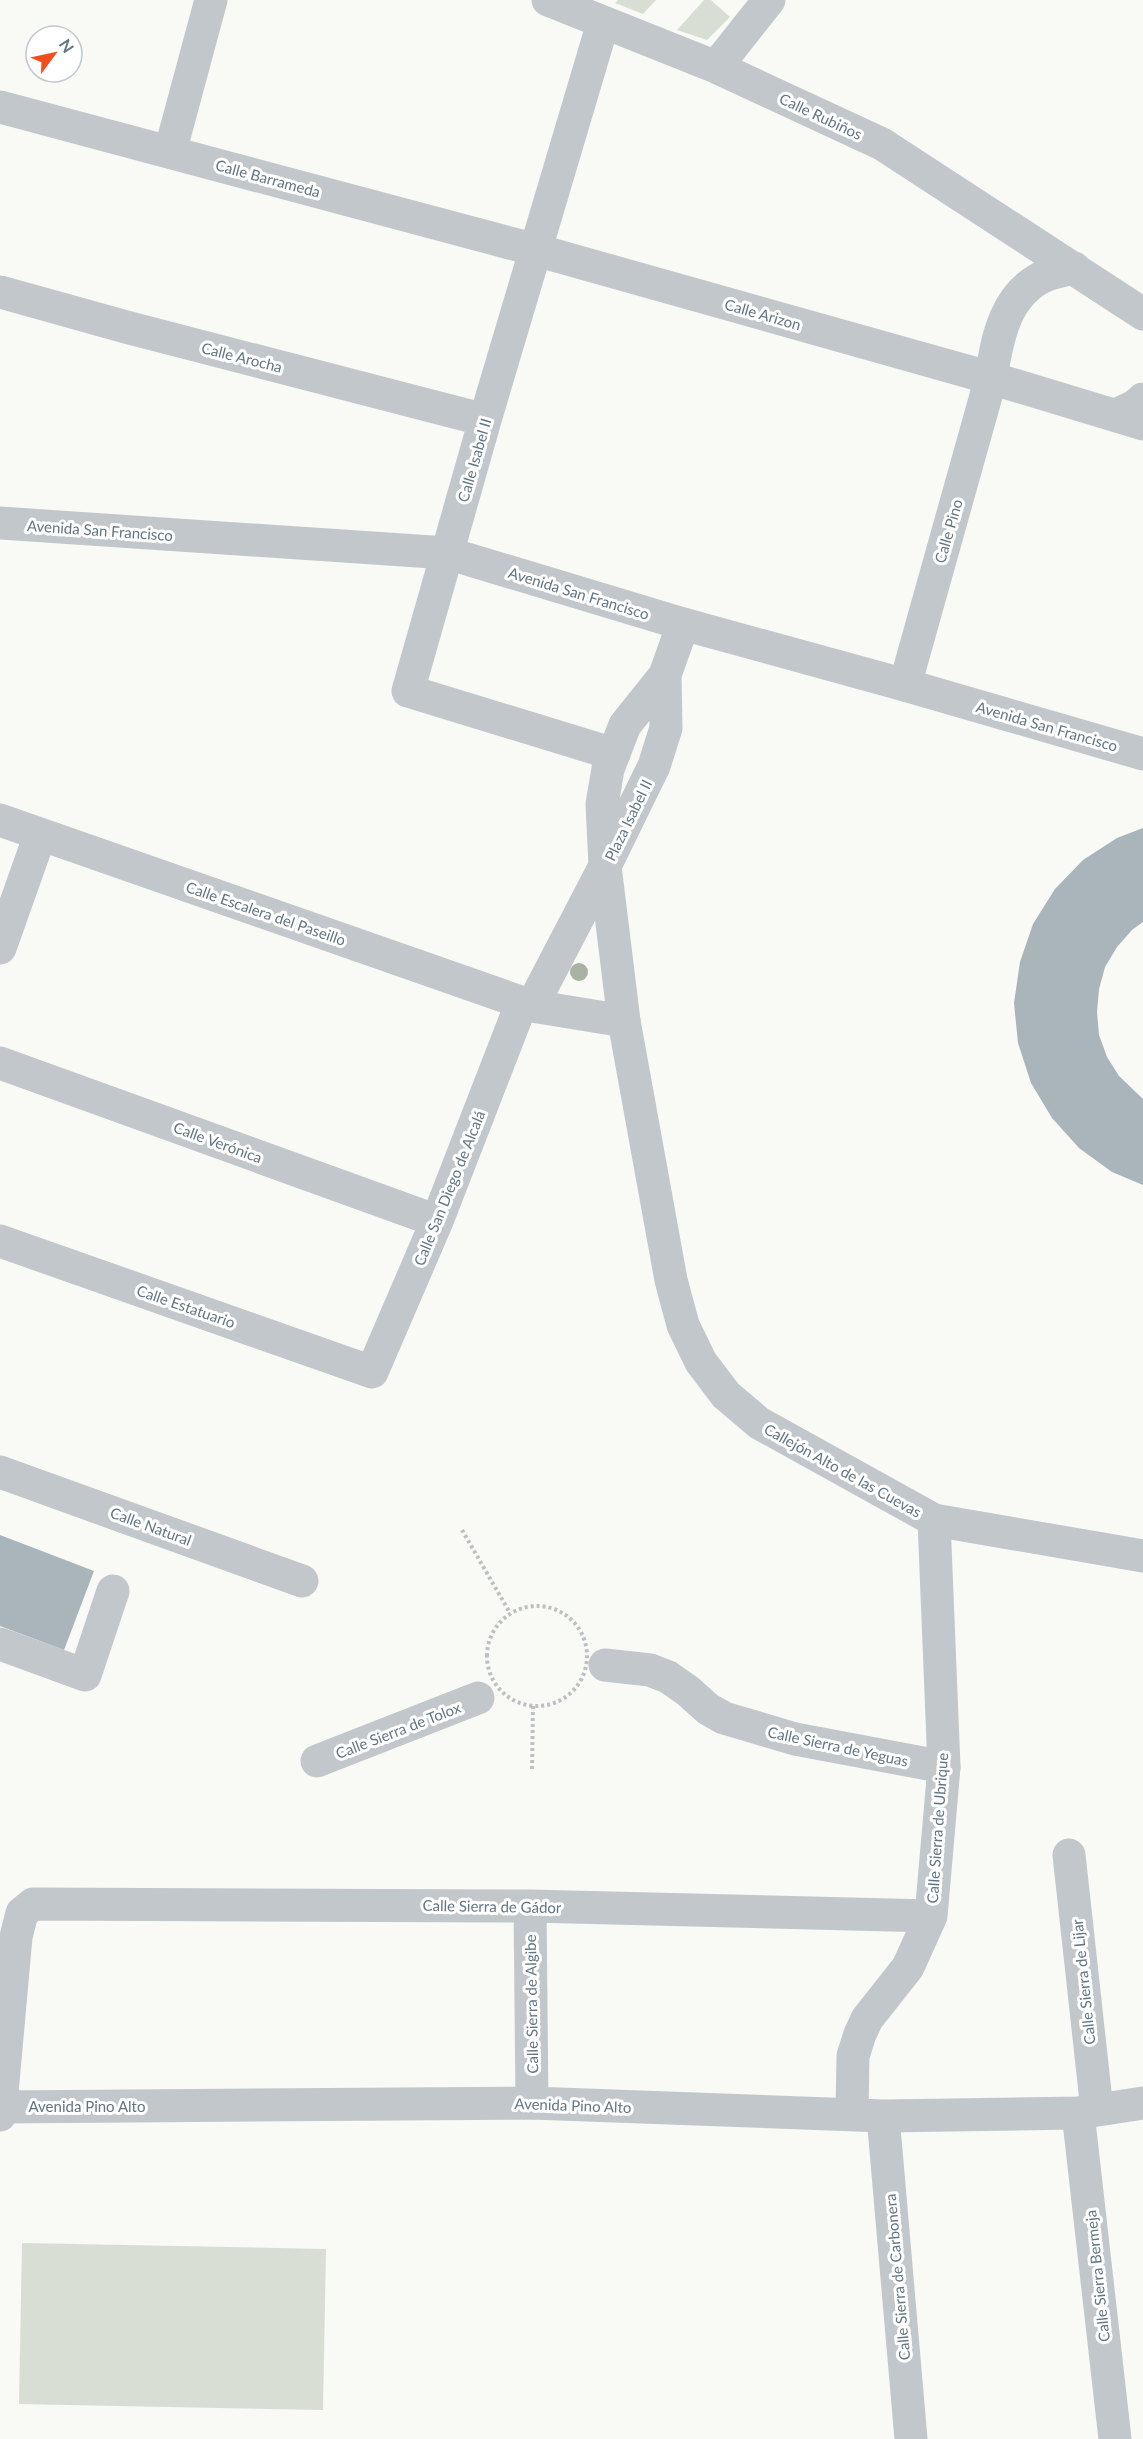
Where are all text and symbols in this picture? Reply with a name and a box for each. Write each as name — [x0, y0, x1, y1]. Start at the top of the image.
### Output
north arrow — [24, 24, 84, 84]
text: N — [56, 35, 78, 56]
street label: Calle Rubiños — [777, 89, 865, 143]
street label: Calle Barrameda — [214, 155, 322, 201]
street label: Calle Arizon — [723, 295, 803, 333]
street label: Calle Arocha — [200, 338, 284, 376]
street label: Calle Isabel II — [453, 416, 495, 504]
street label: Calle Pino — [930, 497, 966, 565]
street label: Avenida San Francisco — [26, 516, 174, 544]
street label: Avenida San Francisco — [506, 563, 652, 623]
street label: Avenida San Francisco — [974, 697, 1120, 755]
street label: Plaza Isabel II — [601, 776, 655, 864]
street label: Calle Escalera del Paseillo — [184, 877, 348, 949]
street label: Calle San Diego de Alcalá — [410, 1108, 488, 1268]
street label: Calle Verónica — [171, 1118, 265, 1166]
street label: Calle Estatuario — [134, 1281, 238, 1331]
street label: Callejón Alto de las Cuevas — [761, 1419, 925, 1521]
street label: Calle Natural — [108, 1503, 194, 1549]
street label: Calle Sierra de Tolox — [333, 1698, 464, 1762]
street label: Calle Sierra de Yeguas — [766, 1722, 910, 1770]
street label: Calle Sierra de Ubrique — [923, 1752, 951, 1904]
street label: Calle Sierra de Gádor — [422, 1896, 562, 1916]
street label: Calle Sierra de Lijar — [1067, 1918, 1099, 2046]
street label: Calle Sierra de Algibe — [521, 1934, 541, 2074]
street label: Avenida Pino Alto — [514, 2094, 632, 2116]
street label: Avenida Pino Alto — [29, 2097, 145, 2115]
street label: Calle Sierra de Carbonera — [881, 2193, 913, 2361]
street label: Calle Sierra Bermeja — [1081, 2209, 1113, 2343]

